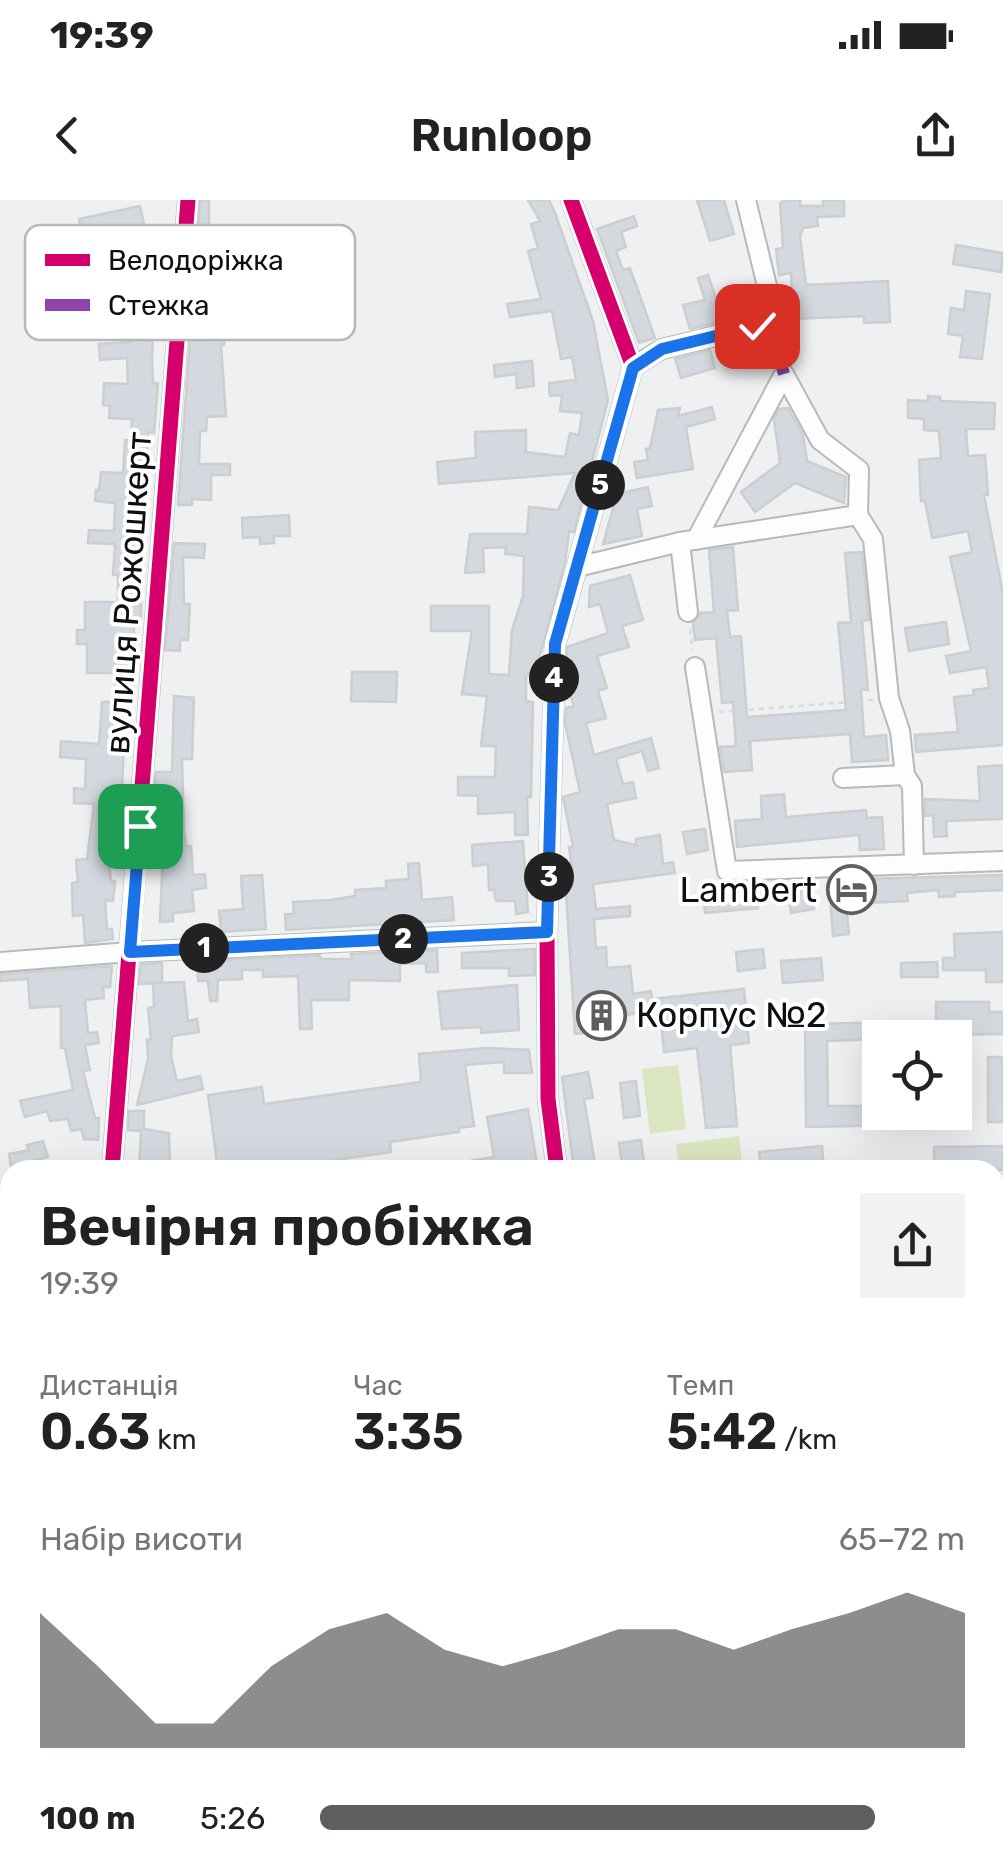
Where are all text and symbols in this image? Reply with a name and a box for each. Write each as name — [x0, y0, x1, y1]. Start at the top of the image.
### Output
text: 19:39 — [50, 12, 154, 58]
icon: back — [40, 108, 95, 163]
icon: share — [908, 108, 963, 163]
text: Runloop — [410, 109, 593, 162]
legend — [25, 225, 355, 340]
text: Велодоріжка — [108, 244, 284, 277]
pin — [715, 284, 800, 369]
text: Стежка — [108, 289, 210, 322]
icon: check — [730, 299, 785, 354]
street label: вулиця Рожошкерт — [96, 430, 160, 756]
pin: 5 — [575, 460, 625, 510]
text: 5 — [591, 468, 609, 501]
pin: 4 — [529, 653, 579, 703]
text: 4 — [544, 661, 564, 694]
pin — [98, 784, 183, 869]
icon: arrive — [113, 799, 168, 854]
pin: 3 — [524, 852, 574, 902]
text: 3 — [540, 860, 558, 893]
hotel icon: Lambert — [826, 864, 878, 916]
place label: Lambert — [679, 869, 817, 911]
pin: 2 — [378, 914, 428, 964]
text: 2 — [394, 922, 412, 955]
pin: 1 — [179, 923, 229, 973]
text: 1 — [197, 931, 211, 964]
building icon: Корпус №2 — [575, 989, 627, 1041]
place label: Корпус №2 — [636, 994, 827, 1036]
map controls — [862, 1020, 972, 1130]
button: locate — [862, 1020, 972, 1130]
button: share — [860, 1193, 965, 1298]
text: Вечірня пробіжка — [40, 1194, 534, 1259]
text: 19:39 — [40, 1264, 119, 1302]
text: Дистанція — [40, 1369, 179, 1402]
text: Час — [353, 1369, 403, 1402]
text: Темп — [667, 1369, 734, 1402]
text: 0.63 — [40, 1402, 151, 1462]
text: 3:35 — [353, 1402, 463, 1462]
text: 5:42 — [667, 1402, 777, 1462]
text: km — [151, 1423, 197, 1456]
text: /km — [777, 1423, 837, 1456]
text: Набір висоти — [40, 1520, 243, 1558]
text: 65–72 m — [839, 1520, 965, 1558]
text: 100 m — [40, 1799, 136, 1837]
text: 5:26 — [200, 1799, 265, 1837]

